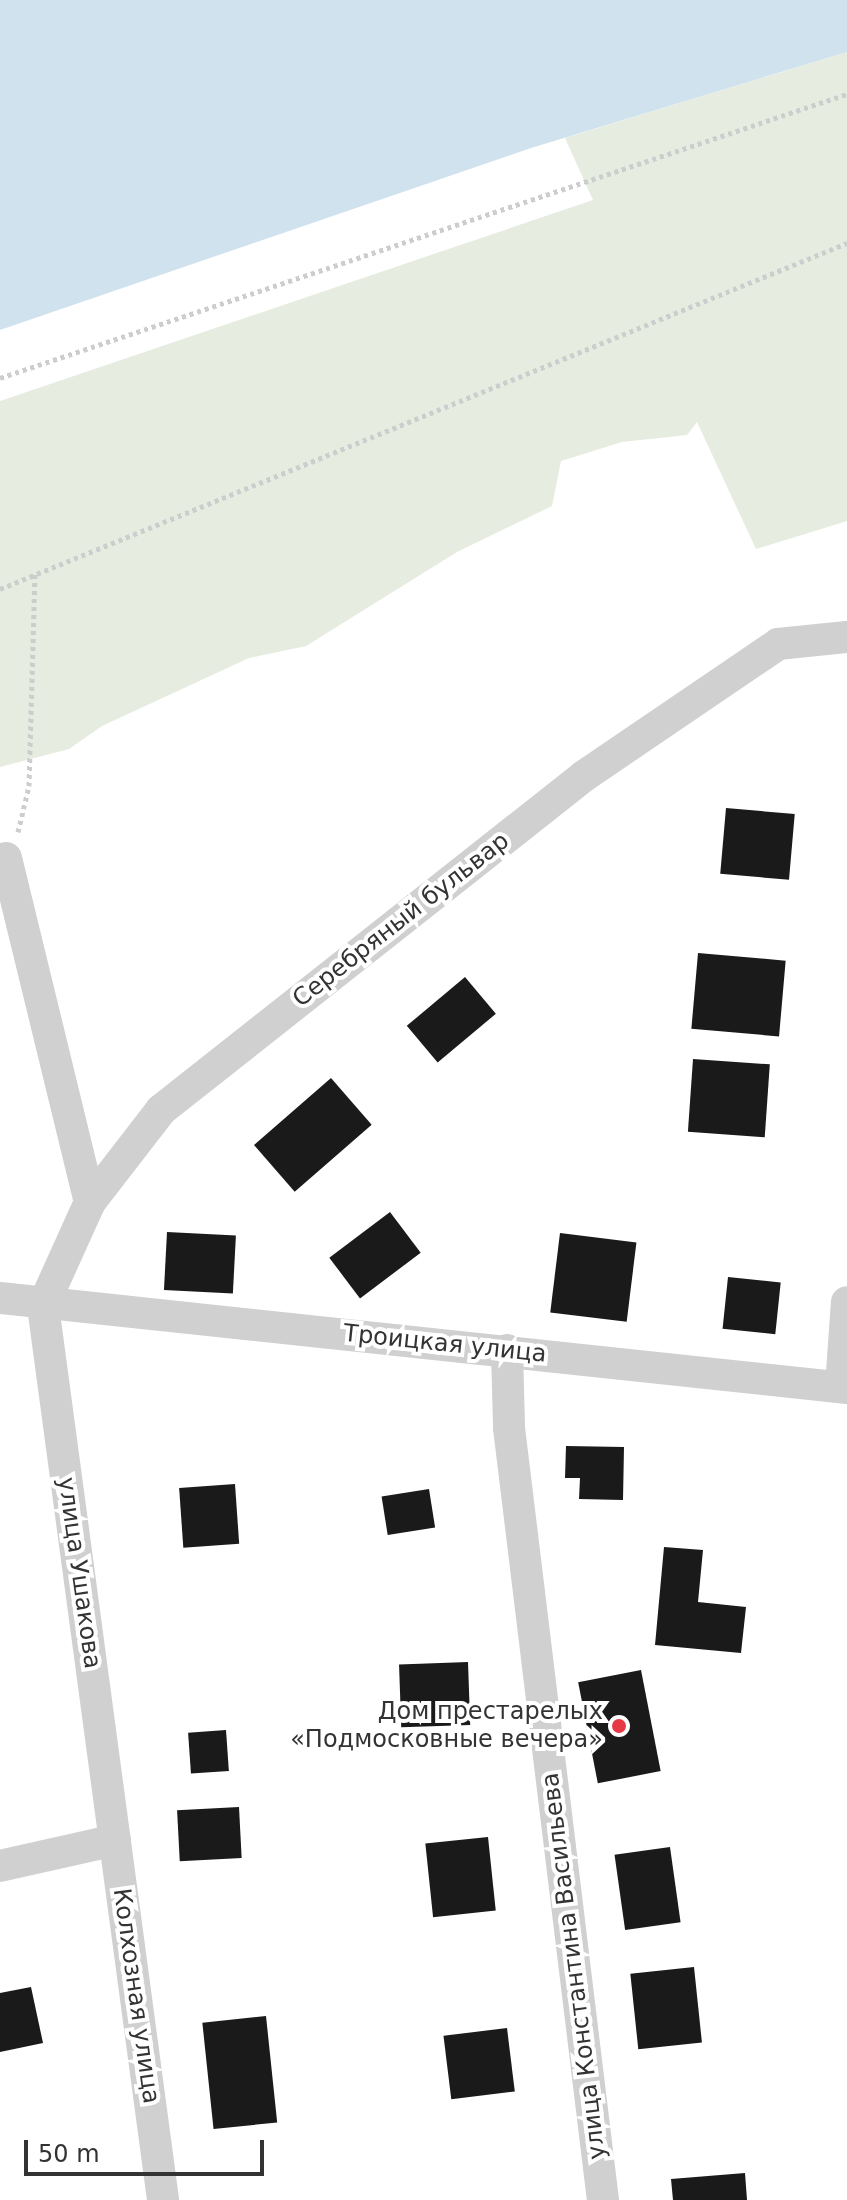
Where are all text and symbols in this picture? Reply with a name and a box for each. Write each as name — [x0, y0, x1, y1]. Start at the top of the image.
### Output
street label: Серебряный бульвар — [287, 827, 515, 1013]
street label: Троицкая улица — [342, 1319, 548, 1369]
street label: улица Ушакова — [51, 1475, 107, 1671]
place label: Дом престарелых «Подмосковные вечера» — [290, 1698, 603, 1754]
marker: Дом престарелых «Подмосковные вечера» — [610, 1717, 628, 1735]
street label: улица Константина Васильева — [536, 1771, 612, 2161]
street label: Колхозная улица — [107, 1886, 165, 2106]
scale bar — [28, 2124, 268, 2174]
text: 50 m — [38, 2140, 100, 2168]

